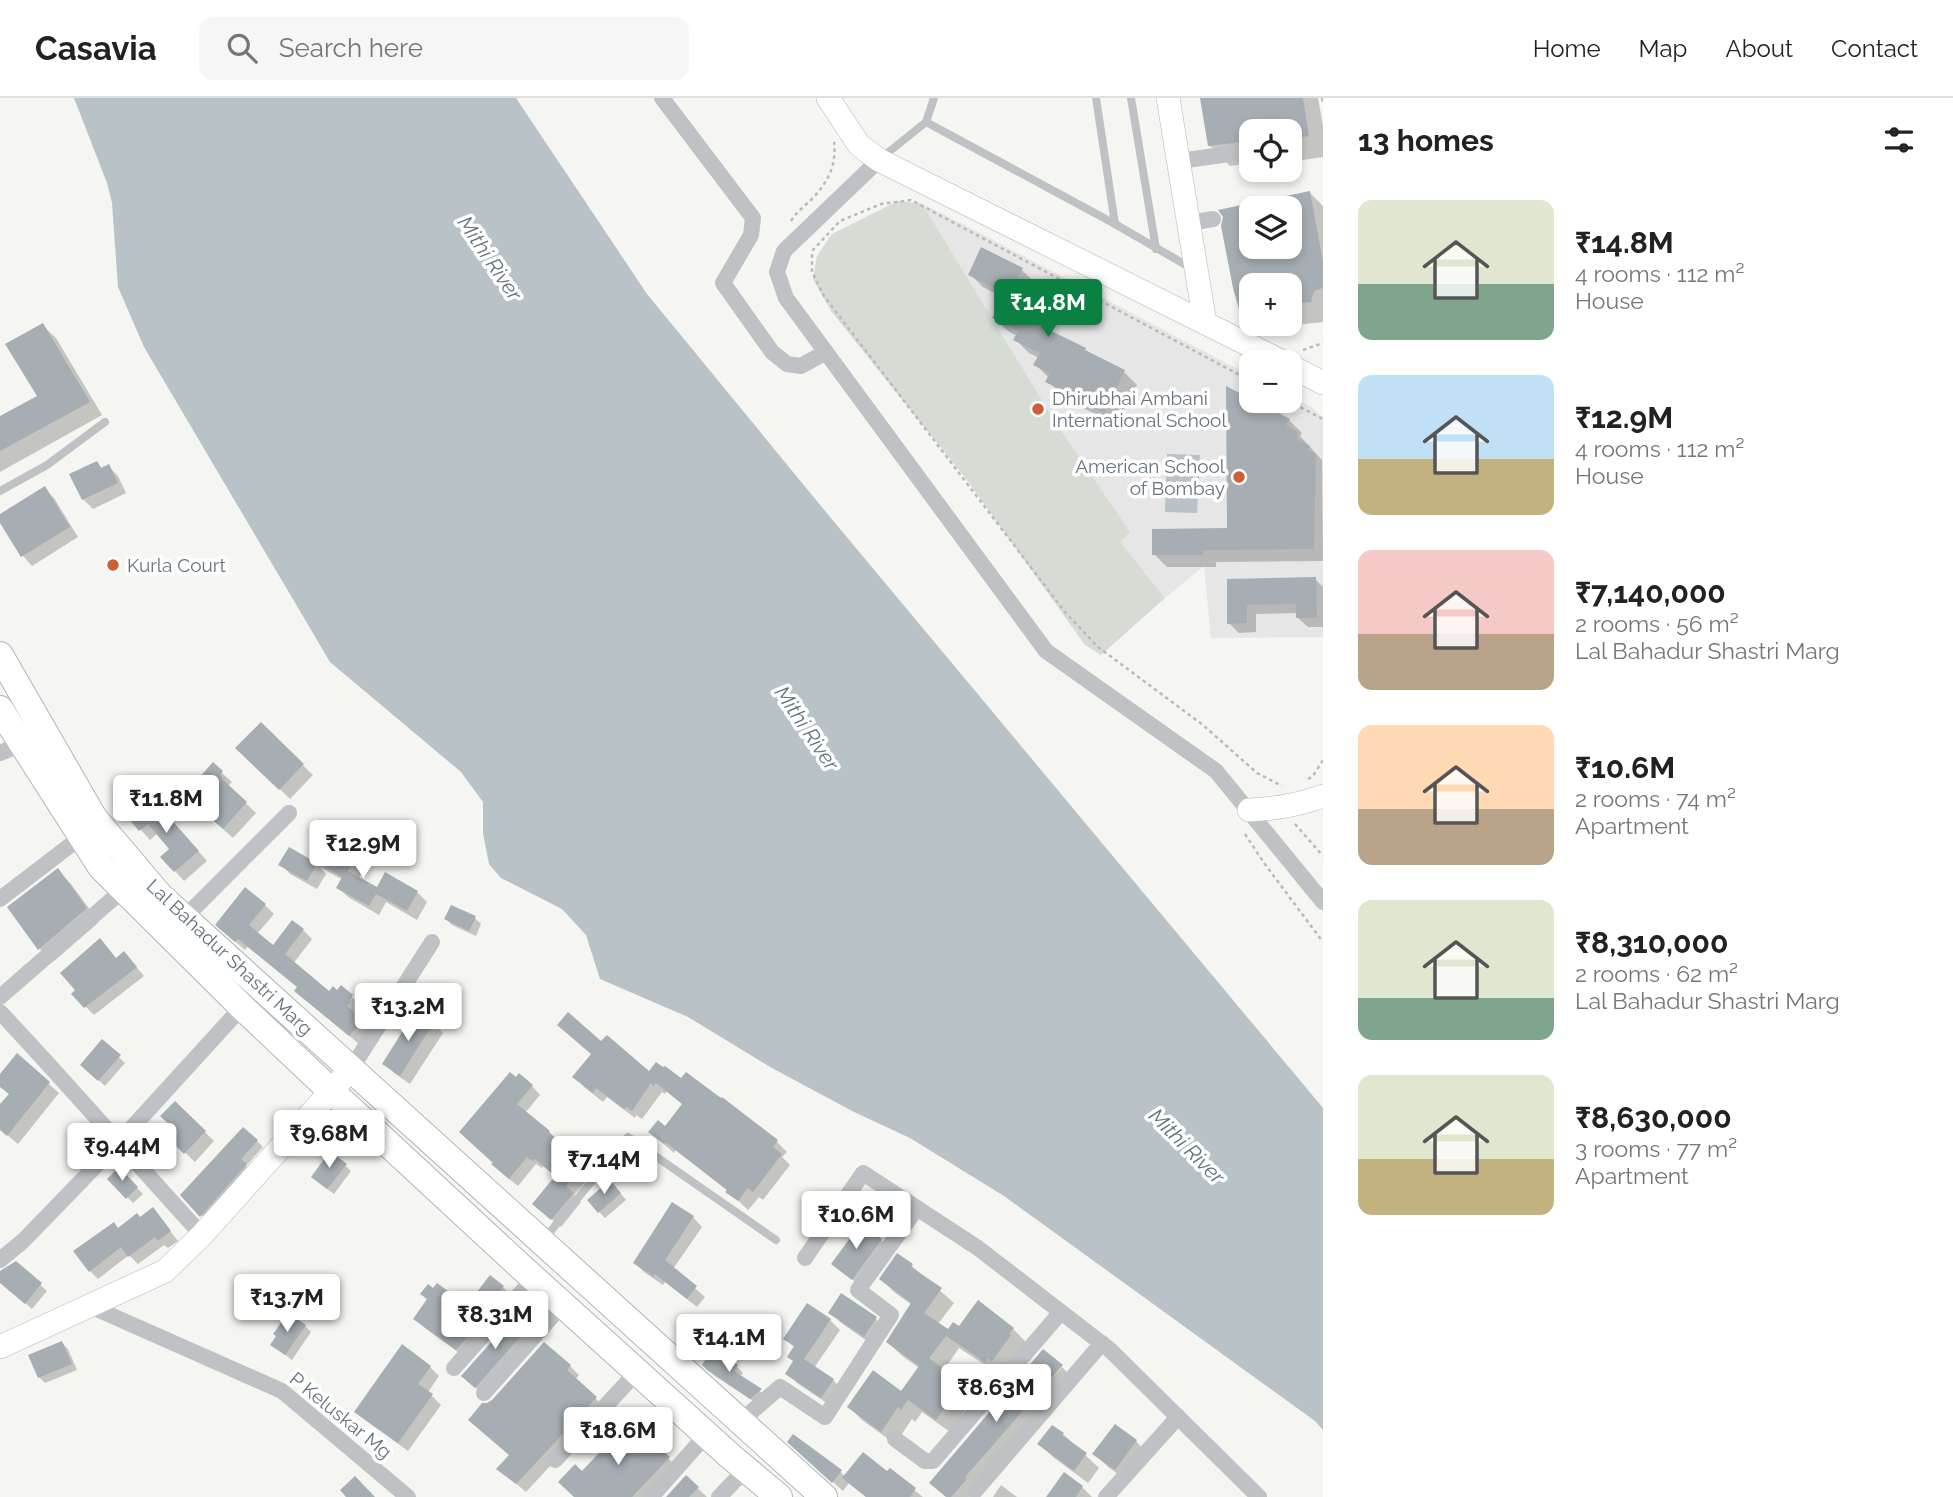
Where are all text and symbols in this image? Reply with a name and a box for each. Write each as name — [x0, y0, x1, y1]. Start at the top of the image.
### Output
search box — [199, 17, 689, 80]
text: Casavia — [35, 29, 157, 68]
icon: search — [223, 29, 261, 67]
text: Search here — [279, 33, 423, 63]
text: Home — [1533, 34, 1601, 63]
text: Map — [1639, 34, 1687, 63]
text: About — [1725, 34, 1793, 63]
text: Contact — [1831, 34, 1918, 63]
map controls — [1239, 119, 1302, 413]
button: locate — [1239, 119, 1302, 182]
icon: filters — [1880, 121, 1918, 159]
text: 13 homes — [1358, 123, 1494, 158]
button: layers — [1239, 196, 1302, 259]
water label: Mithi River — [453, 211, 528, 306]
text: ₹14.8M — [1575, 225, 1674, 260]
icon: home — [1414, 228, 1498, 312]
text: 4 rooms · 112 m² — [1575, 260, 1744, 287]
button: + — [1239, 273, 1302, 336]
pin: ₹14.8M — [991, 280, 1105, 339]
text: House — [1575, 287, 1644, 314]
text: ₹14.8M — [1010, 288, 1086, 315]
button: − — [1239, 350, 1302, 413]
place label: Dhirubhai Ambani International School — [1052, 387, 1227, 431]
text: ₹12.9M — [1575, 400, 1673, 435]
marker: Dhirubhai Ambani International School — [1030, 401, 1046, 417]
icon: home — [1414, 403, 1498, 487]
text: 4 rooms · 112 m² — [1575, 435, 1744, 462]
place label: American School of Bombay — [1075, 455, 1226, 499]
text: House — [1575, 462, 1644, 489]
marker: American School of Bombay — [1231, 469, 1247, 485]
place label: Kurla Court — [127, 554, 226, 576]
marker: Kurla Court — [105, 557, 121, 573]
text: ₹7,140,000 — [1575, 575, 1726, 610]
icon: home — [1414, 578, 1498, 662]
text: 2 rooms · 56 m² — [1575, 610, 1739, 637]
text: Lal Bahadur Shastri Marg — [1575, 637, 1840, 664]
water label: Mithi River — [770, 681, 845, 776]
text: ₹10.6M — [1575, 750, 1675, 785]
icon: home — [1414, 753, 1498, 837]
pin: ₹11.8M — [109, 776, 223, 835]
text: ₹11.8M — [129, 784, 203, 811]
text: 2 rooms · 74 m² — [1575, 785, 1736, 812]
text: Apartment — [1575, 812, 1689, 839]
pin: ₹12.9M — [306, 820, 420, 880]
text: ₹12.9M — [325, 829, 401, 856]
street label: Lal Bahadur Shastri Marg — [143, 874, 317, 1040]
text: ₹8,310,000 — [1575, 925, 1728, 960]
icon: home — [1414, 928, 1498, 1012]
text: 2 rooms · 62 m² — [1575, 960, 1738, 987]
pin: ₹13.2M — [351, 984, 465, 1043]
text: Lal Bahadur Shastri Marg — [1575, 987, 1840, 1014]
text: ₹13.2M — [371, 992, 445, 1019]
text: ₹8,630,000 — [1575, 1100, 1732, 1135]
water label: Mithi River — [1144, 1103, 1230, 1189]
icon: home — [1414, 1103, 1498, 1187]
pin: ₹9.68M — [272, 1110, 386, 1170]
text: ₹9.68M — [290, 1119, 368, 1146]
pin: ₹9.44M — [65, 1124, 179, 1183]
text: ₹9.44M — [83, 1132, 161, 1159]
text: 3 rooms · 77 m² — [1575, 1135, 1737, 1162]
pin: ₹7.14M — [547, 1136, 661, 1196]
text: ₹7.14M — [567, 1145, 641, 1172]
text: Apartment — [1575, 1162, 1689, 1189]
pin: ₹10.6M — [799, 1192, 913, 1251]
text: ₹10.6M — [818, 1200, 894, 1227]
pin: ₹13.7M — [230, 1274, 344, 1334]
text: ₹13.7M — [250, 1283, 324, 1310]
pin: ₹8.31M — [438, 1292, 552, 1351]
text: ₹8.31M — [457, 1300, 533, 1327]
pin: ₹14.1M — [672, 1314, 786, 1374]
text: ₹14.1M — [692, 1323, 766, 1350]
pin: ₹8.63M — [939, 1364, 1053, 1424]
street label: P Keluskar Mg — [286, 1367, 396, 1463]
text: ₹8.63M — [957, 1373, 1035, 1400]
pin: ₹18.6M — [561, 1408, 675, 1467]
text: ₹18.6M — [580, 1416, 656, 1443]

